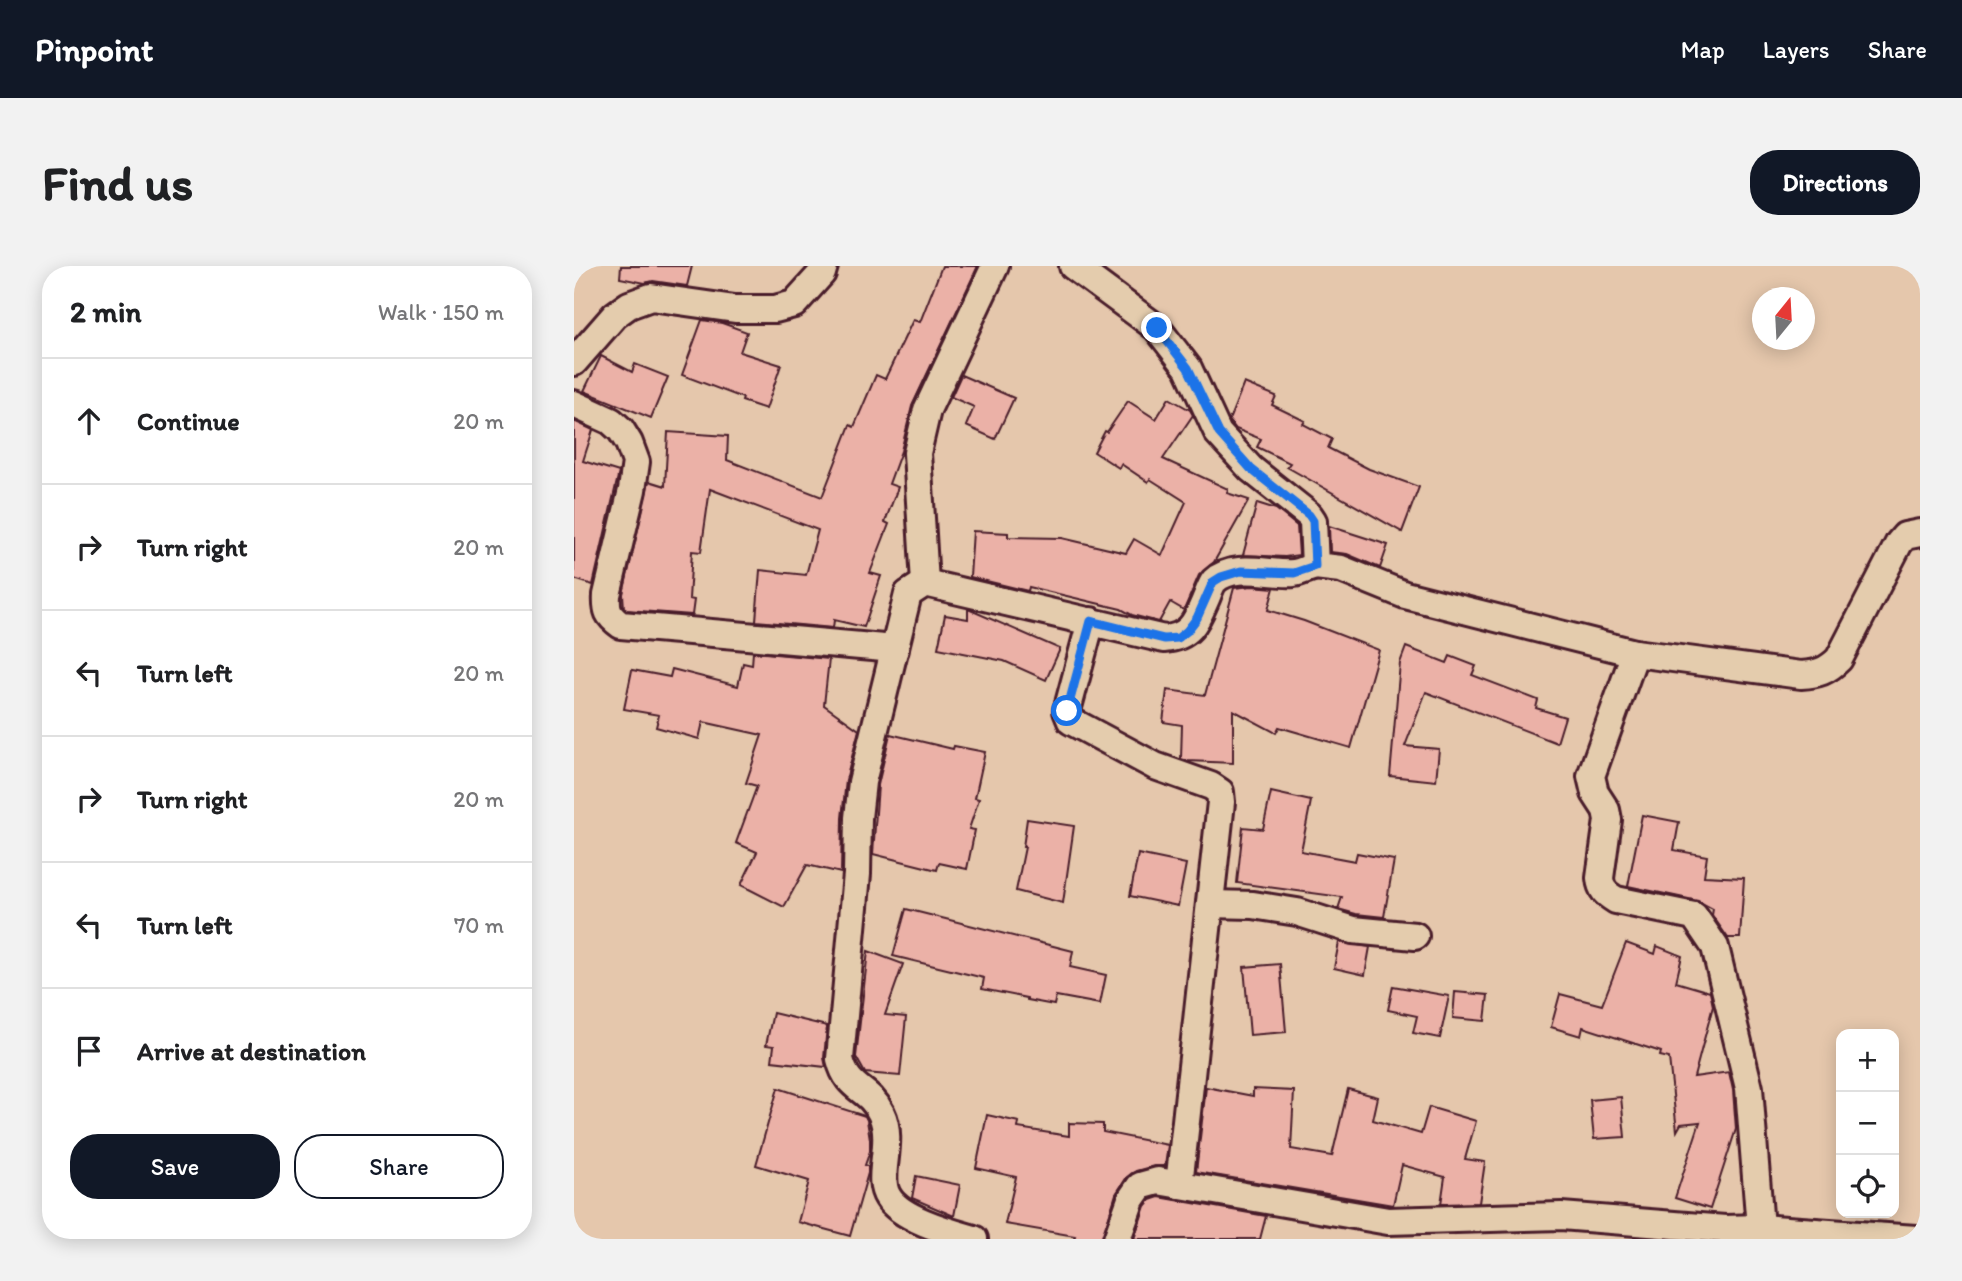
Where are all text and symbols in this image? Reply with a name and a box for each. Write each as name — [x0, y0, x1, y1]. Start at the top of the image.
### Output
text: Pinpoint — [35, 30, 153, 69]
text: Map — [1681, 35, 1725, 64]
text: Layers — [1763, 35, 1830, 64]
text: Share — [1868, 35, 1927, 64]
button: Directions — [1750, 150, 1920, 215]
text: Find us — [42, 153, 193, 212]
north arrow — [1752, 287, 1815, 350]
text: 2 min — [70, 293, 141, 330]
text: Walk · 150 m — [378, 298, 504, 326]
route end — [1141, 312, 1172, 343]
icon: ahead — [70, 402, 108, 440]
text: Continue — [137, 405, 240, 437]
text: 20 m — [453, 407, 504, 435]
icon: right — [70, 528, 108, 566]
text: Turn right — [137, 531, 248, 563]
text: 20 m — [453, 533, 504, 561]
icon: left — [70, 654, 108, 692]
text: Turn left — [137, 657, 233, 689]
text: 20 m — [453, 659, 504, 687]
route start — [1051, 695, 1082, 726]
icon: right — [70, 780, 108, 818]
text: Turn right — [137, 783, 248, 815]
text: 20 m — [453, 785, 504, 813]
icon: left — [70, 906, 108, 944]
text: Turn left — [137, 909, 233, 941]
text: 70 m — [454, 911, 504, 939]
map controls — [1836, 1029, 1899, 1218]
button: + — [1836, 1029, 1899, 1092]
icon: arrive — [70, 1032, 108, 1070]
text: Arrive at destination — [137, 1035, 366, 1067]
button: − — [1836, 1092, 1899, 1155]
button: Save — [70, 1134, 280, 1199]
button: Share — [294, 1134, 504, 1199]
button: locate — [1836, 1155, 1899, 1218]

